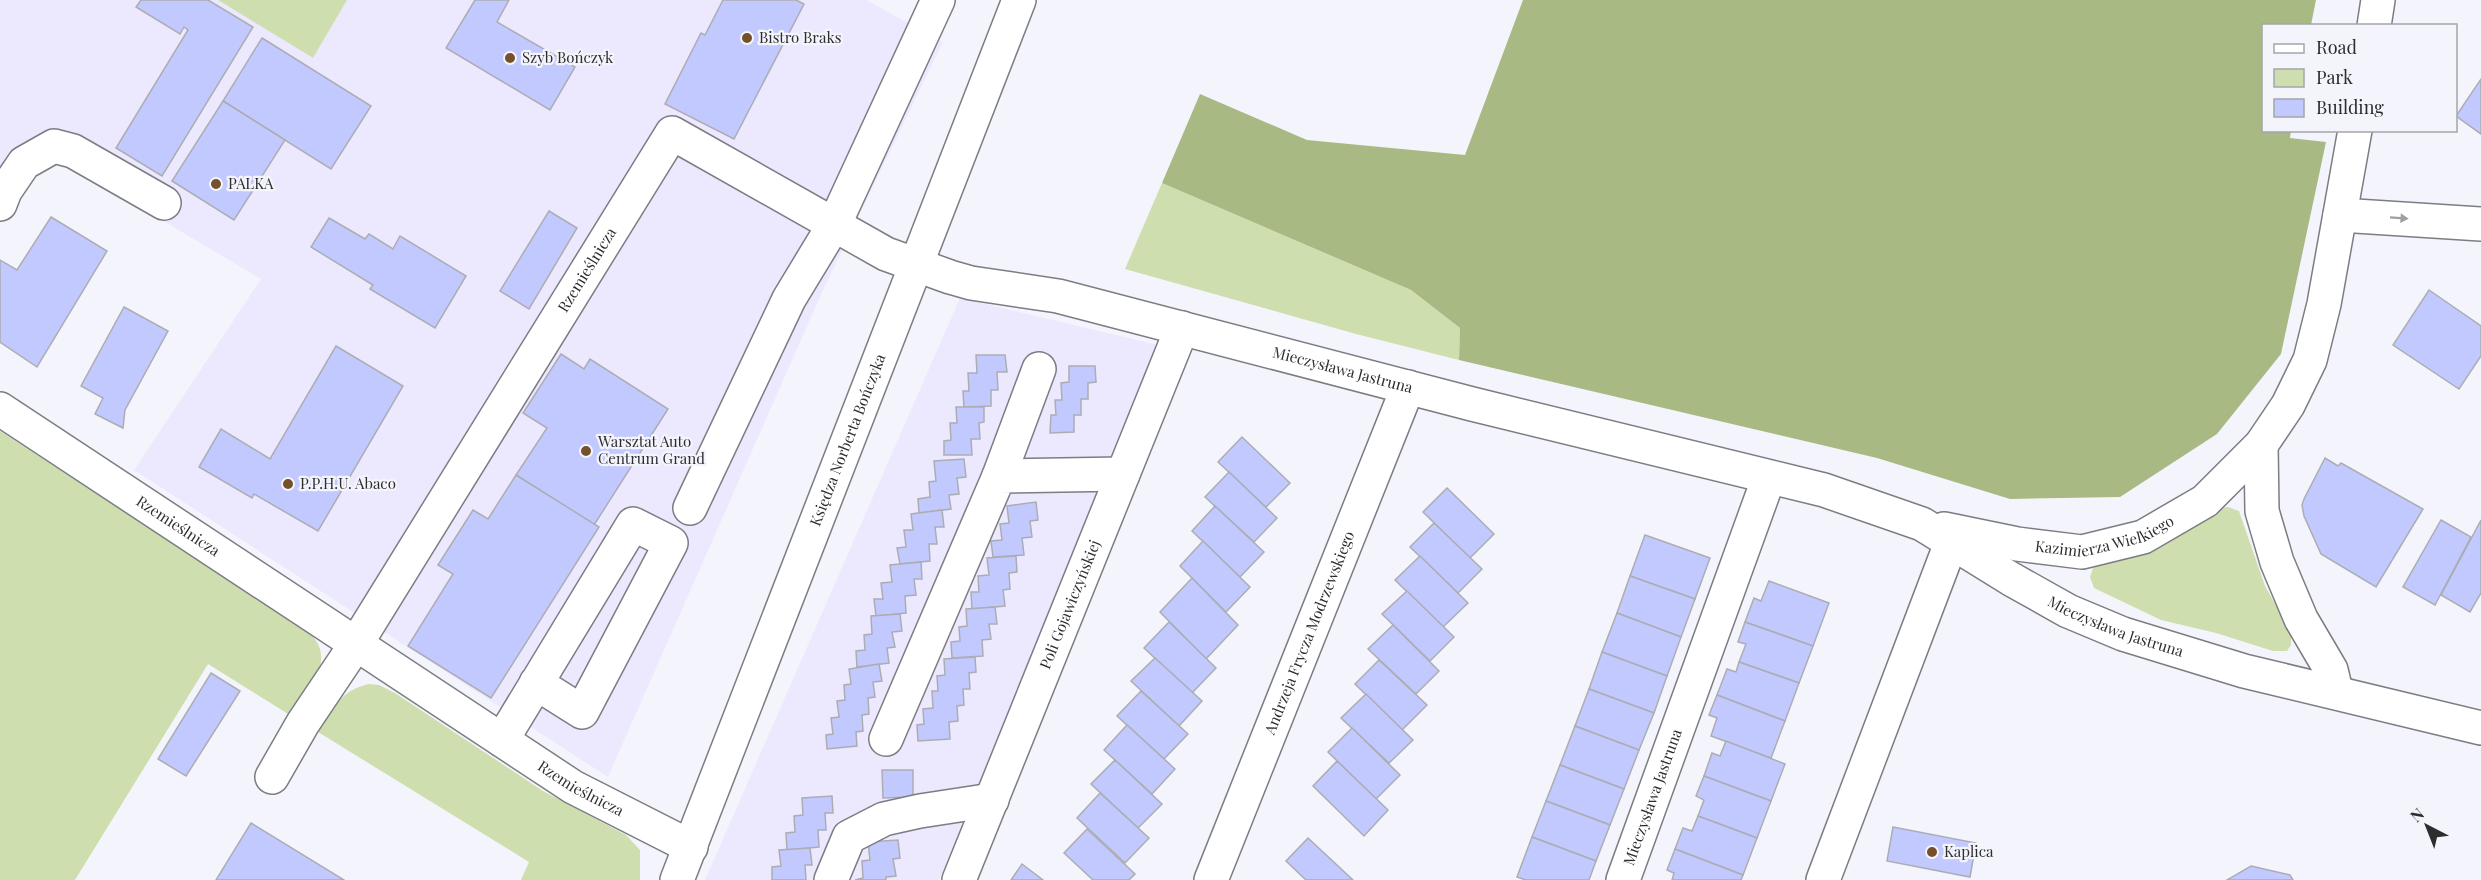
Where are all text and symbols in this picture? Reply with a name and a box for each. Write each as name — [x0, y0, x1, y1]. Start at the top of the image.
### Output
legend — [2262, 24, 2457, 132]
place label: Bistro Braks — [759, 27, 841, 47]
marker: Bistro Braks — [740, 31, 754, 45]
text: Road — [2316, 35, 2357, 59]
place label: Szyb Bończyk — [522, 47, 614, 67]
marker: Szyb Bończyk — [503, 51, 517, 65]
text: Park — [2316, 65, 2353, 89]
text: Building — [2316, 95, 2384, 119]
place label: PALKA — [228, 173, 274, 193]
marker: PALKA — [209, 177, 223, 191]
one-way arrow — [2389, 214, 2408, 223]
street label: Rzemieślnicza — [553, 223, 620, 316]
street label: Mieczysława Jastruna — [1271, 341, 1415, 397]
street label: Księdza Norberta Bończyka — [805, 350, 890, 529]
place label: Warsztat Auto Centrum Grand — [597, 431, 705, 468]
marker: Warsztat Auto Centrum Grand — [579, 444, 593, 458]
place label: P.P.H.U. Abaco — [300, 473, 396, 493]
marker: P.P.H.U. Abaco — [281, 477, 295, 491]
street label: Rzemieślnicza — [133, 491, 224, 561]
street label: Kazimierza Wielkiego — [2034, 510, 2177, 561]
street label: Andrzeja Frycza Modrzewskiego — [1259, 528, 1358, 738]
street label: Poli Gojawiczyńskiej — [1034, 537, 1104, 672]
street label: Mieczysława Jastruna — [2045, 591, 2186, 661]
street label: Mieczysława Jastruna — [1618, 725, 1686, 868]
street label: Rzemieślnicza — [534, 756, 628, 820]
north arrow — [2397, 796, 2457, 856]
text: N — [2405, 803, 2428, 826]
place label: Kaplica — [1944, 841, 1994, 861]
marker: Kaplica — [1925, 845, 1939, 859]

